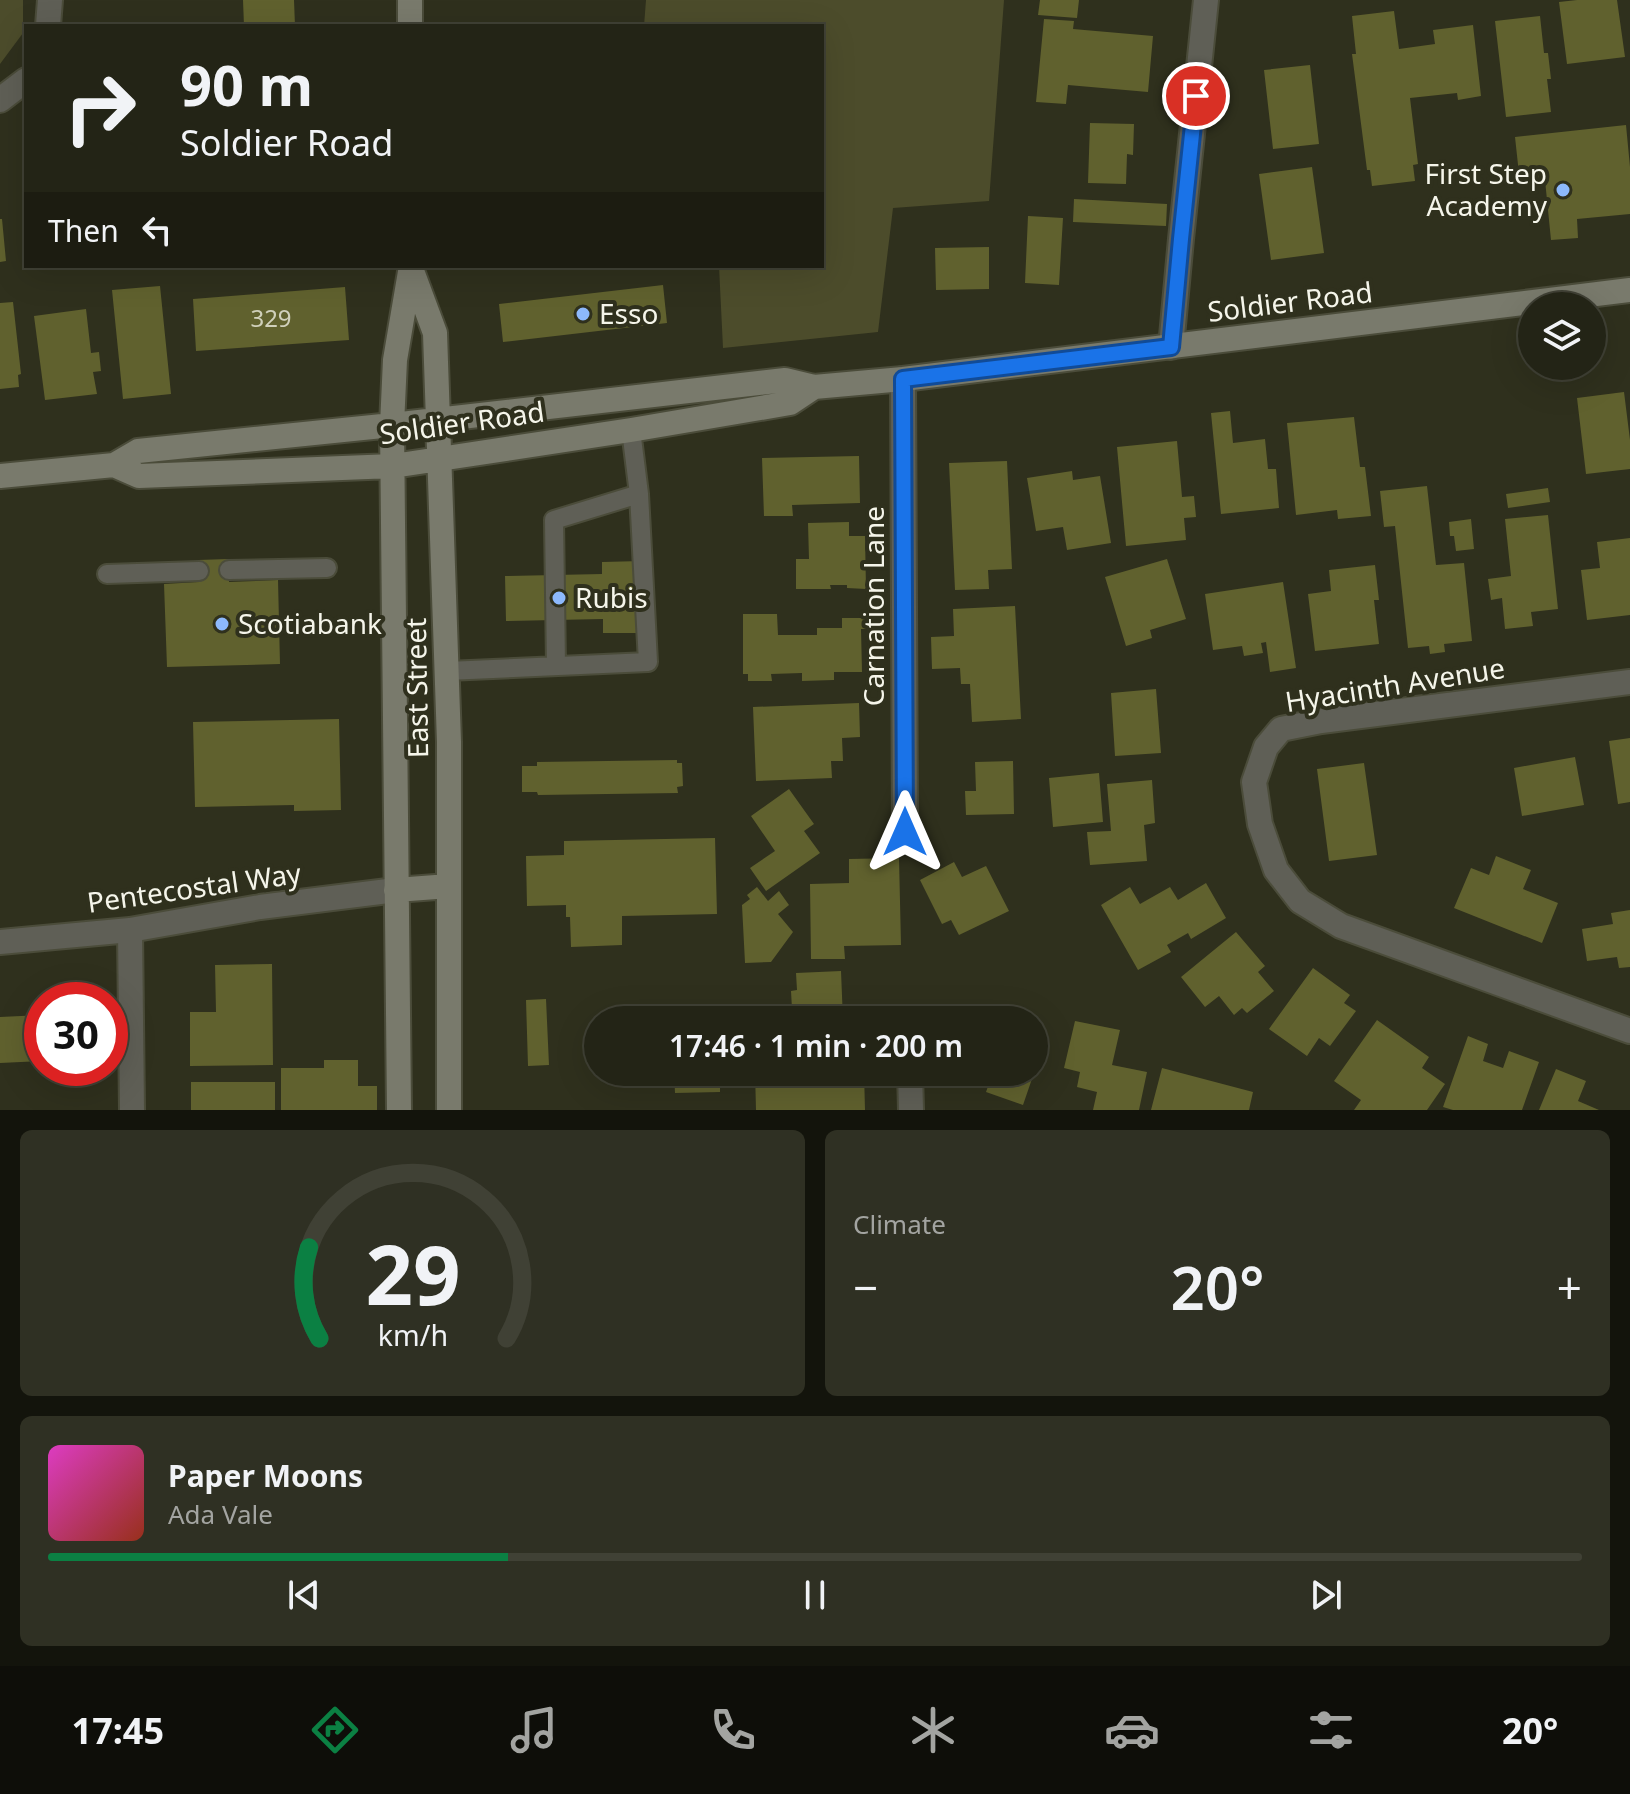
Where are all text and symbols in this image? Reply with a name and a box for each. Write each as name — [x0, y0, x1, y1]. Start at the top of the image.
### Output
text: 90 m — [180, 46, 313, 122]
icon: right — [48, 56, 152, 160]
pin — [1162, 62, 1230, 130]
icon: arrive — [1174, 74, 1218, 118]
text: Soldier Road — [180, 118, 393, 167]
place label: First Step Academy — [1424, 154, 1548, 224]
marker: First Step Academy — [1554, 181, 1572, 199]
icon: left — [135, 208, 179, 252]
text: Then — [48, 210, 119, 251]
street label: Soldier Road — [1205, 272, 1375, 330]
map controls — [1518, 292, 1606, 380]
button: layers — [1518, 292, 1606, 380]
place label: Esso — [599, 294, 658, 332]
house number: 329 — [250, 301, 292, 334]
marker: Esso — [574, 305, 592, 323]
street label: Soldier Road — [377, 392, 547, 452]
street label: Carnation Lane — [854, 506, 892, 706]
place label: Rubis — [575, 578, 648, 616]
marker: Rubis — [550, 589, 568, 607]
place label: Scotiabank — [238, 604, 382, 642]
marker: Scotiabank — [213, 615, 231, 633]
street label: East Street — [396, 618, 436, 758]
street label: Hyacinth Avenue — [1282, 648, 1507, 720]
position arrow — [863, 790, 947, 874]
street label: Pentecostal Way — [84, 853, 304, 921]
speed limit sign: 30 — [24, 982, 128, 1086]
text: 17:46 · 1 min · 200 m — [669, 1025, 963, 1066]
text: Climate — [853, 1206, 946, 1242]
text: 29 — [365, 1216, 460, 1329]
text: 20° — [1170, 1246, 1265, 1328]
text: − — [853, 1257, 878, 1317]
text: + — [1557, 1257, 1582, 1317]
text: km/h — [377, 1315, 448, 1354]
text: Paper Moons — [168, 1455, 363, 1496]
text: Ada Vale — [168, 1496, 273, 1532]
icon: previous — [282, 1573, 326, 1617]
icon: pause — [793, 1573, 837, 1617]
icon: next — [1304, 1573, 1348, 1617]
icon: directions — [307, 1702, 363, 1758]
icon: music — [506, 1702, 562, 1758]
icon: phone — [705, 1702, 761, 1758]
icon: climate — [905, 1702, 961, 1758]
icon: car — [1104, 1702, 1160, 1758]
icon: filters — [1303, 1702, 1359, 1758]
text: 17:45 — [72, 1706, 164, 1755]
text: 20° — [1502, 1706, 1558, 1755]

